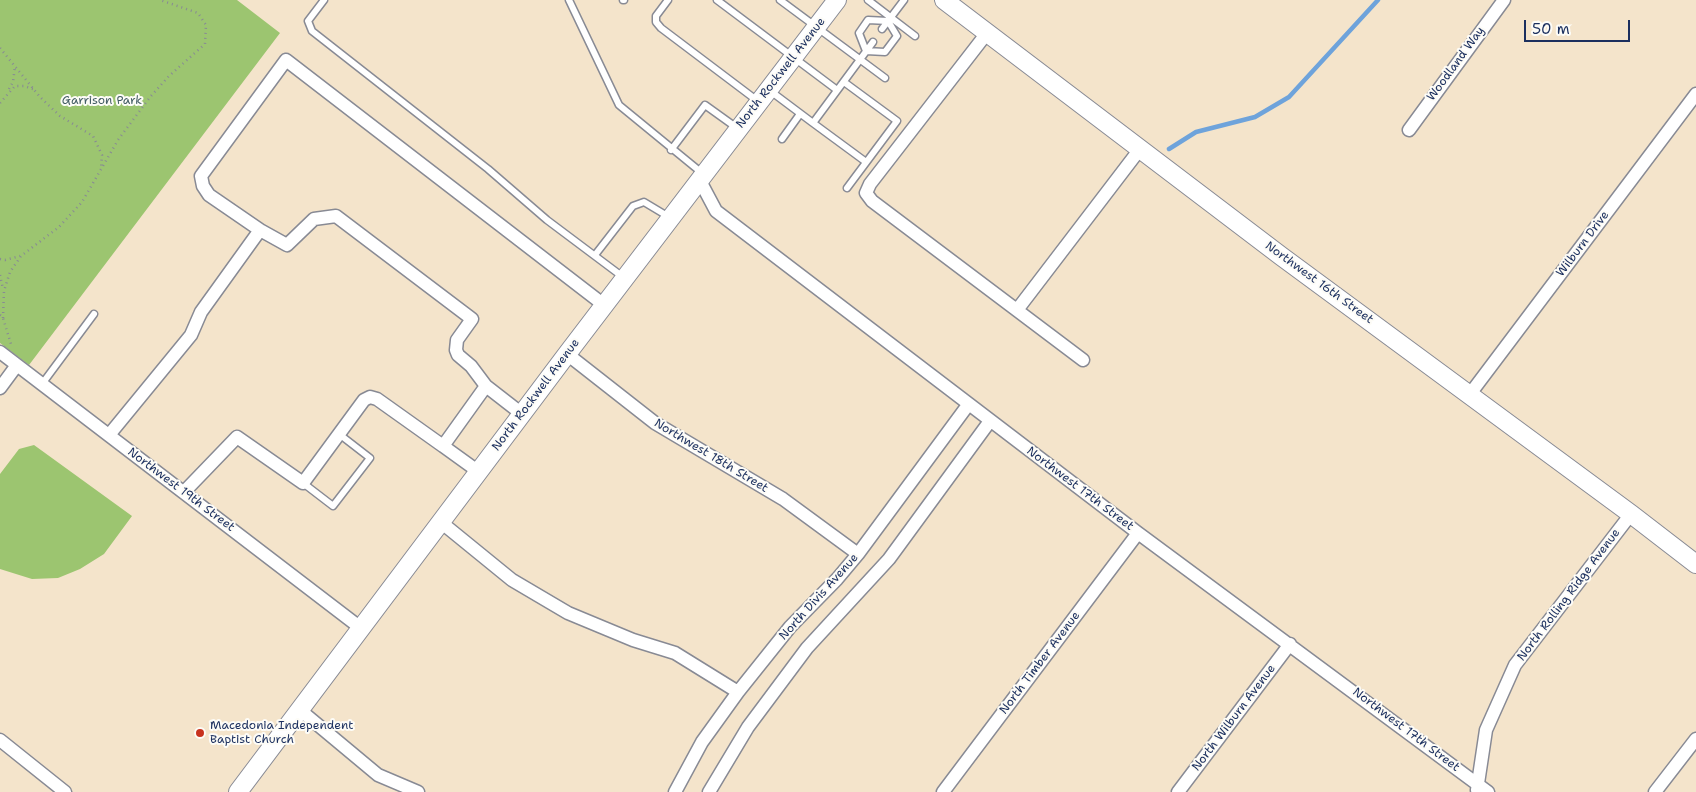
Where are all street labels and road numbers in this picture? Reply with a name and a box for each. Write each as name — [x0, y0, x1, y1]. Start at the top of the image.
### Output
street label: North Rockwell Avenue — [733, 15, 829, 131]
street label: Woodland Way — [1424, 24, 1488, 104]
street label: Wilburn Drive — [1554, 208, 1612, 280]
street label: Northwest 16th Street — [1262, 239, 1376, 327]
street label: North Rockwell Avenue — [489, 336, 583, 454]
street label: Northwest 18th Street — [651, 416, 771, 496]
street label: Northwest 17th Street — [1024, 444, 1136, 534]
street label: Northwest 19th Street — [125, 445, 237, 535]
street label: North Rolling Ridge Avenue — [1515, 526, 1623, 664]
street label: North Divis Avenue — [776, 551, 862, 643]
street label: North Timber Avenue — [997, 609, 1083, 717]
street label: North Wilburn Avenue — [1189, 662, 1279, 774]
street label: Northwest 17th Street — [1350, 685, 1462, 775]

